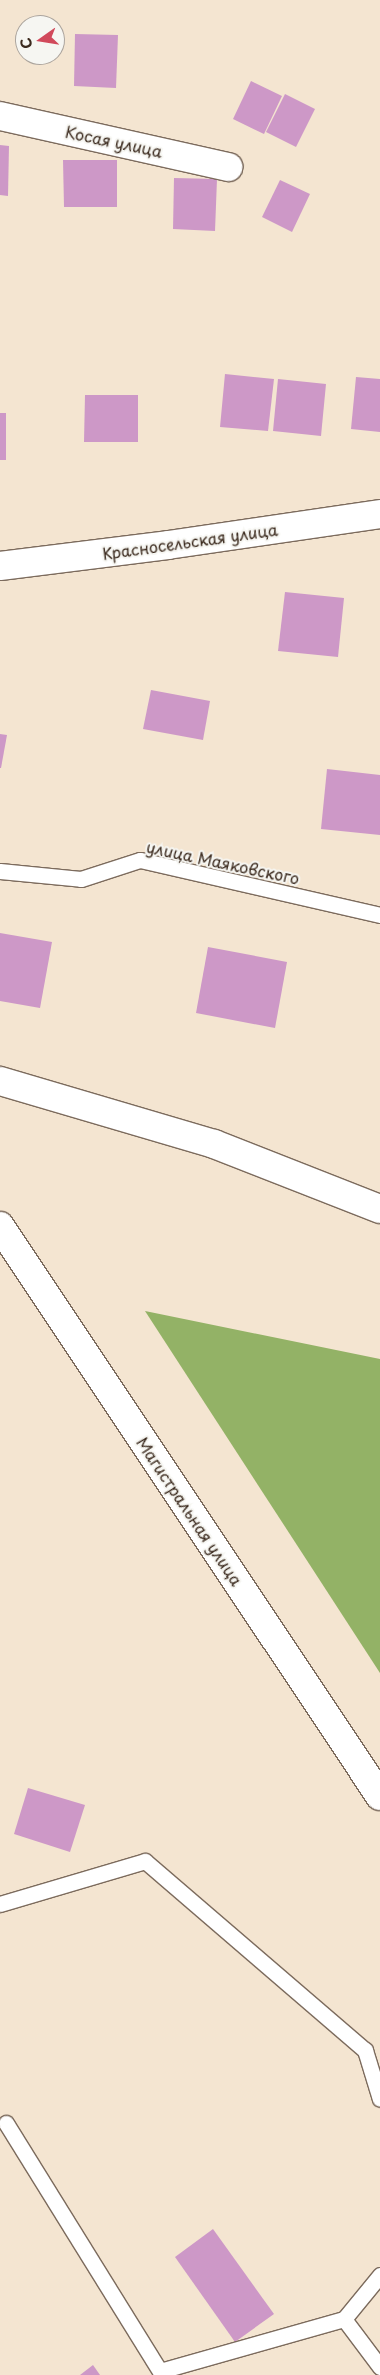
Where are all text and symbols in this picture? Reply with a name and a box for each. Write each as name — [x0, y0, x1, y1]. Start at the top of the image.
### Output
north arrow — [15, 15, 65, 65]
text: С — [14, 36, 37, 51]
street label: Косая улица — [63, 121, 165, 161]
street label: Красносельская улица — [100, 519, 280, 563]
street label: улица Маяковского — [144, 836, 302, 888]
street label: Магистральная улица — [133, 1433, 247, 1589]

